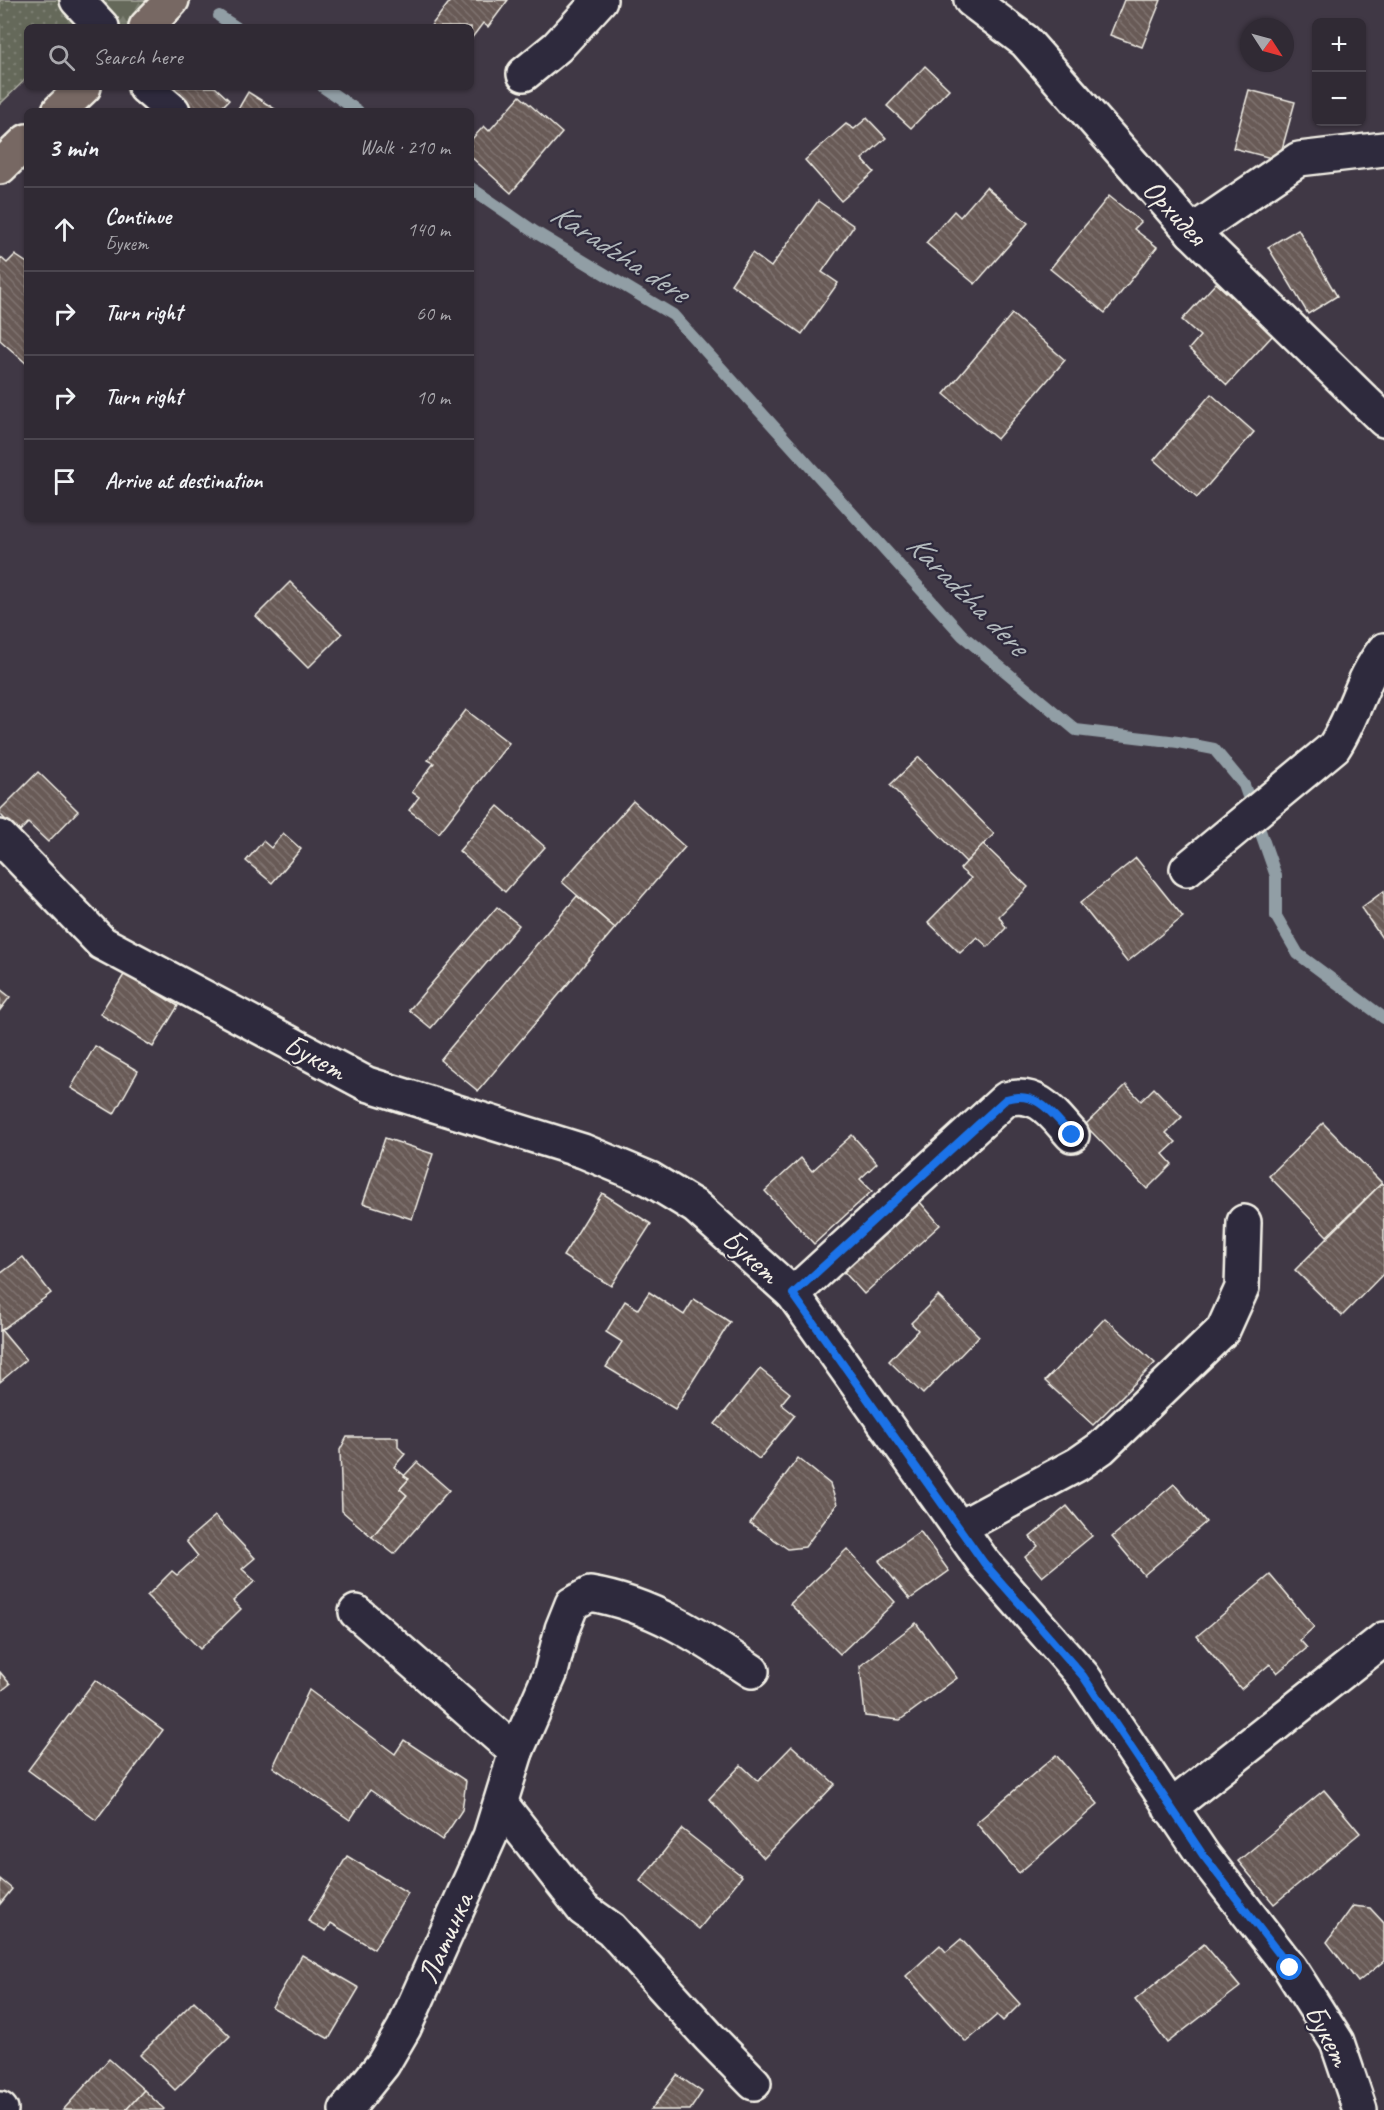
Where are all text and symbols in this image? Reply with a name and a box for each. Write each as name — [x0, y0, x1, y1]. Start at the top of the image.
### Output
north arrow — [1240, 18, 1294, 72]
map controls — [1312, 18, 1366, 126]
button: + — [1312, 18, 1366, 72]
search box — [24, 24, 474, 90]
icon: search — [45, 41, 78, 74]
text: Search here — [93, 43, 183, 71]
button: − — [1312, 72, 1366, 126]
text: 3 min — [48, 131, 98, 164]
text: Walk · 210 m — [360, 135, 450, 160]
street label: Орхидея — [1135, 171, 1217, 255]
water label: Karadzha dere — [543, 193, 700, 315]
text: Continue — [105, 203, 171, 231]
icon: ahead — [48, 213, 81, 246]
text: 140 m — [407, 217, 450, 242]
text: Букет — [105, 231, 148, 256]
icon: right — [48, 297, 81, 330]
text: Turn right — [105, 299, 182, 327]
text: 60 m — [416, 301, 450, 326]
icon: right — [48, 381, 81, 414]
text: Turn right — [105, 383, 182, 411]
text: 10 m — [416, 385, 450, 410]
icon: arrive — [48, 465, 81, 498]
text: Arrive at destination — [105, 467, 262, 495]
water label: Karadzha dere — [898, 525, 1041, 667]
street label: Букет — [278, 1025, 354, 1090]
route end — [1058, 1121, 1084, 1147]
street label: Букет — [714, 1220, 789, 1293]
street label: Латинка — [408, 1884, 483, 1989]
route start — [1276, 1954, 1302, 1980]
street label: Букет — [1296, 1998, 1361, 2074]

